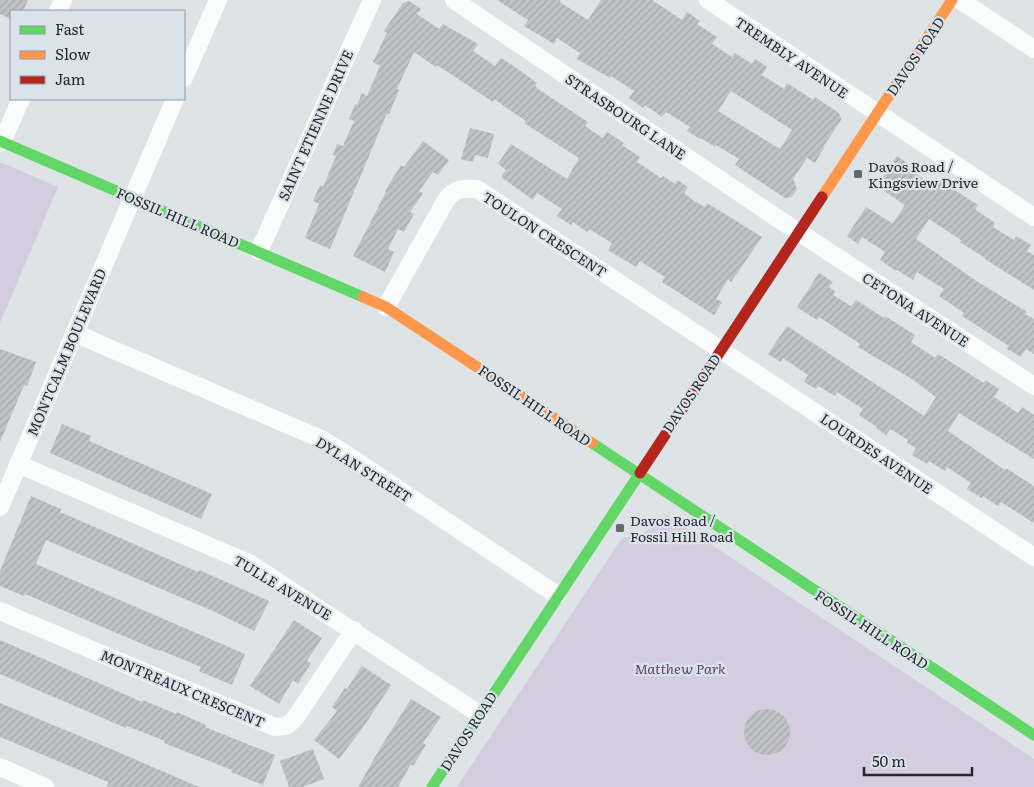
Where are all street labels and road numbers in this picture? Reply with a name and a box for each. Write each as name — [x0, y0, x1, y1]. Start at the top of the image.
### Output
street label: TREMBLY AVENUE — [731, 12, 853, 102]
street label: DAVOS ROAD — [881, 12, 949, 99]
street label: SAINT ETIENNE DRIVE — [273, 46, 357, 204]
street label: STRASBOURG LANE — [562, 68, 690, 164]
street label: FOSSIL HILL ROAD — [113, 182, 243, 252]
street label: TOULON CRESCENT — [479, 186, 611, 282]
street label: MONTCALM BOULEVARD — [22, 265, 111, 439]
street label: CETONA AVENUE — [859, 267, 973, 351]
street label: DAVOS ROAD — [657, 349, 725, 436]
street label: FOSSIL HILL ROAD — [475, 360, 596, 450]
street label: LOURDES AVENUE — [817, 408, 937, 498]
street label: DYLAN STREET — [312, 431, 416, 507]
street label: TULLE AVENUE — [230, 550, 336, 624]
street label: FOSSIL HILL ROAD — [811, 585, 933, 673]
street label: MONTREAUX CRESCENT — [98, 644, 268, 732]
street label: DAVOS ROAD — [435, 687, 501, 775]

